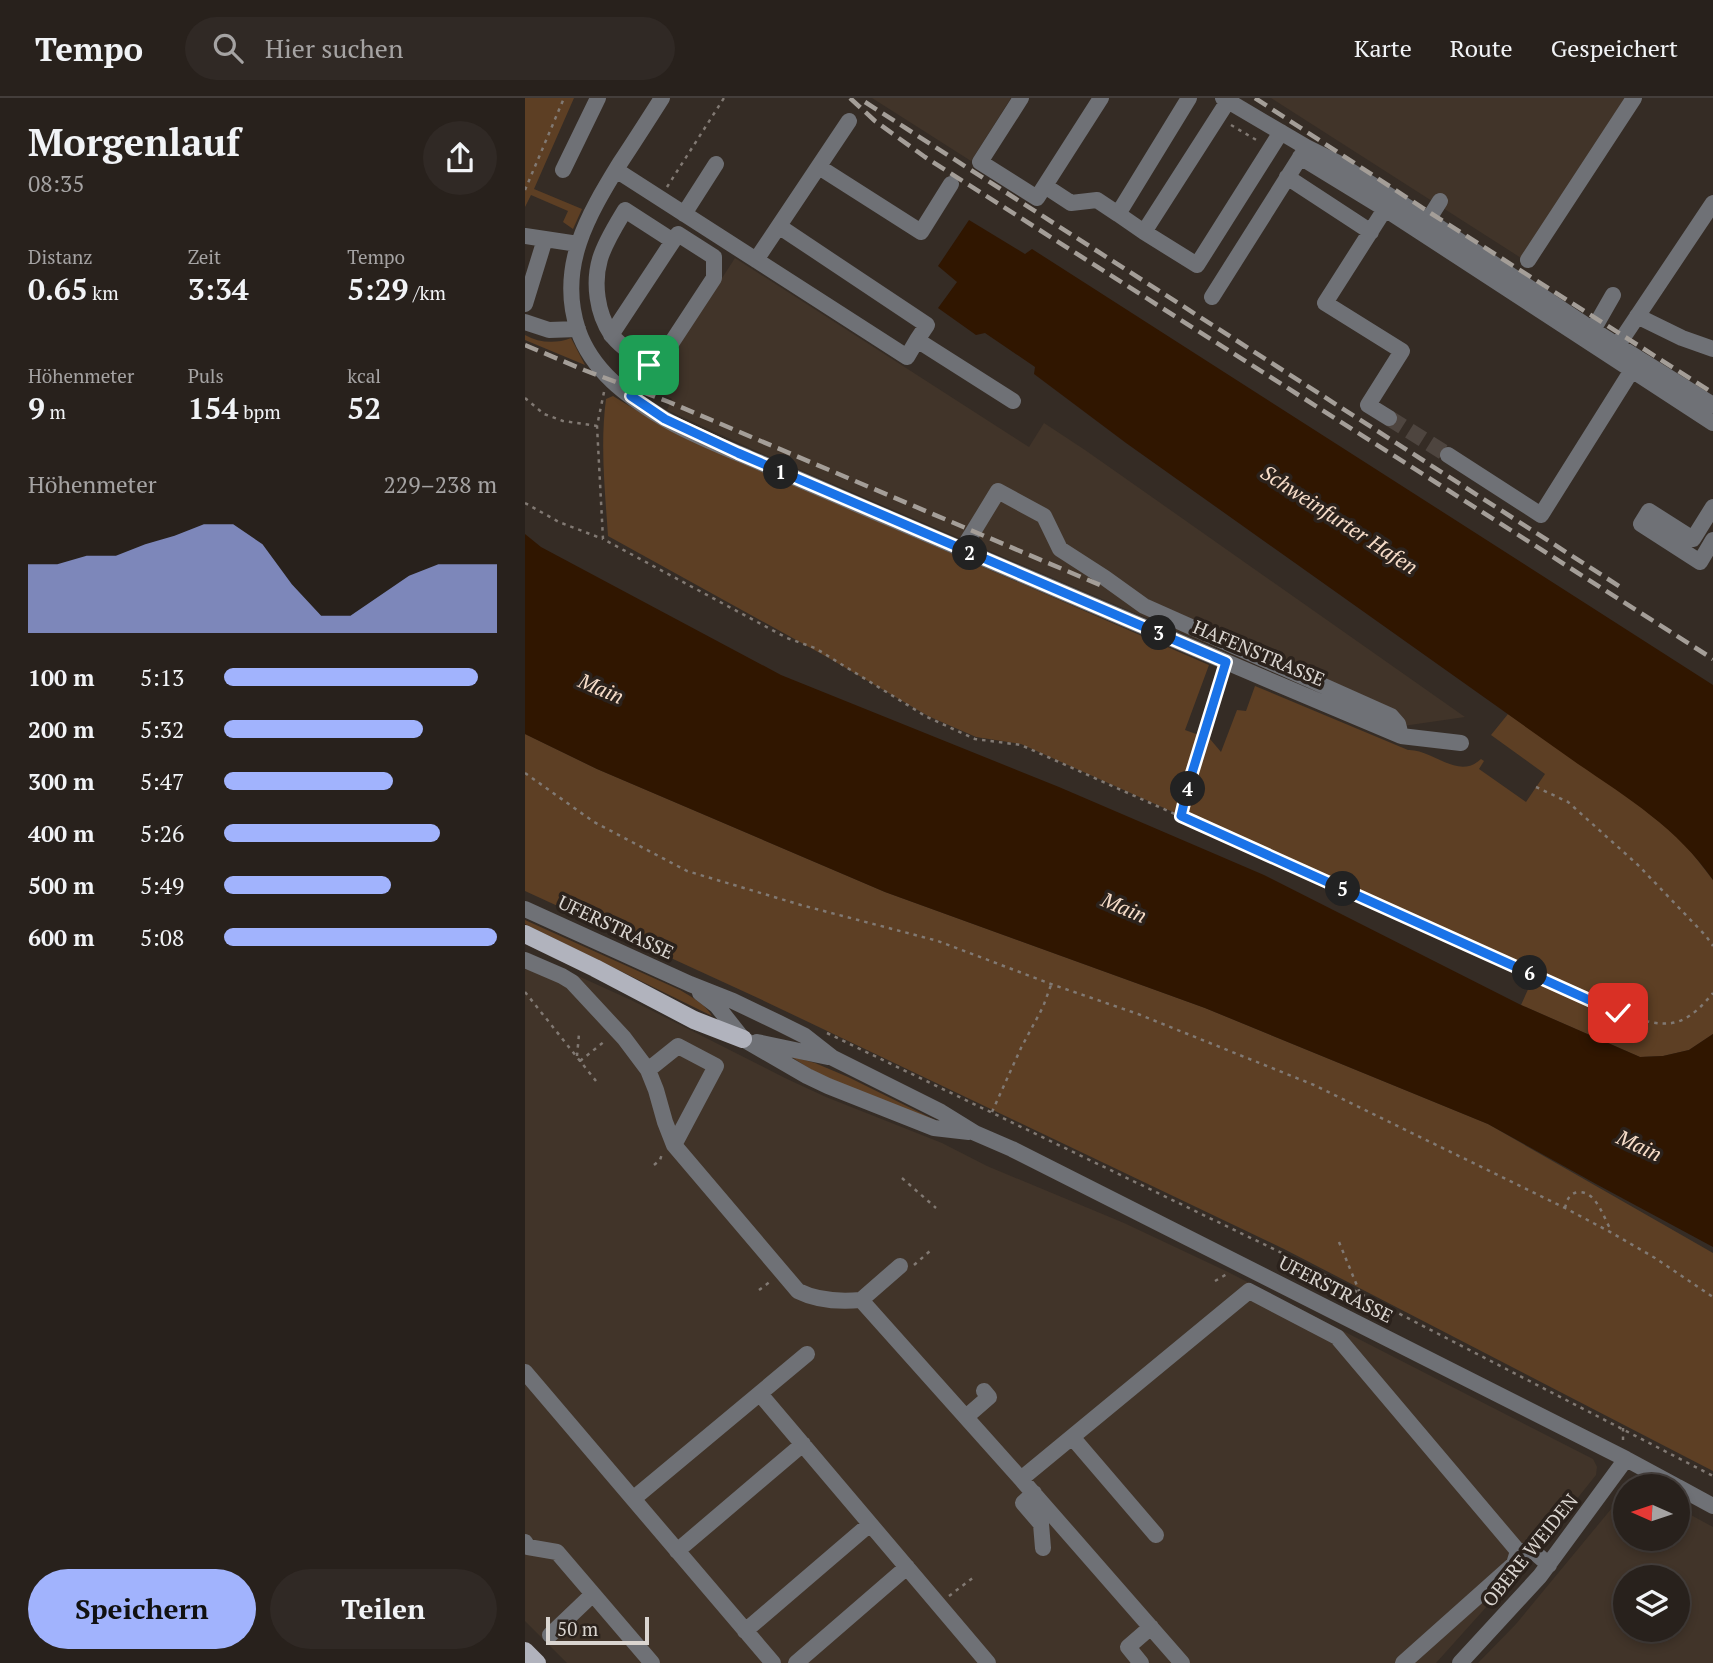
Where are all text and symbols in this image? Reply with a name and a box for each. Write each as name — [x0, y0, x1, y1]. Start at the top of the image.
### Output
search box — [185, 17, 675, 80]
text: Tempo — [35, 27, 143, 70]
icon: search — [209, 29, 247, 67]
text: Hier suchen — [265, 31, 403, 65]
text: Karte — [1354, 32, 1412, 64]
text: Route — [1450, 32, 1513, 64]
text: Gespeichert — [1551, 32, 1678, 64]
text: Morgenlauf — [28, 117, 240, 167]
button: share — [423, 121, 497, 195]
text: 08:35 — [28, 168, 85, 199]
text: Distanz — [28, 244, 93, 269]
text: Zeit — [188, 244, 221, 269]
text: Tempo — [347, 244, 405, 269]
text: 0.65 — [28, 269, 88, 309]
text: 3:34 — [188, 269, 249, 309]
text: 5:29 — [347, 269, 408, 309]
text: km — [88, 280, 119, 305]
text: /km — [408, 280, 446, 305]
pin — [619, 335, 679, 395]
icon: arrive — [630, 346, 668, 384]
text: Höhenmeter — [28, 363, 134, 388]
text: Puls — [188, 363, 224, 388]
text: kcal — [347, 363, 381, 388]
text: 9 — [28, 388, 45, 428]
text: 154 — [188, 388, 239, 428]
text: 52 — [347, 388, 381, 428]
text: m — [45, 399, 66, 424]
text: bpm — [239, 399, 281, 424]
pin: 1 — [763, 454, 799, 490]
water label: Schweinfurter Hafen — [1256, 458, 1423, 580]
text: 1 — [775, 459, 786, 484]
text: Höhenmeter — [28, 469, 157, 500]
text: 229–238 m — [384, 469, 497, 500]
pin: 2 — [953, 536, 987, 570]
text: 2 — [964, 540, 975, 565]
street label: HAFENSTRASSE — [1190, 614, 1329, 692]
pin: 3 — [1141, 616, 1177, 650]
text: 3 — [1153, 620, 1164, 645]
text: 100 m — [28, 662, 94, 693]
text: 5:13 — [140, 662, 184, 693]
water label: Main — [574, 666, 628, 710]
text: 200 m — [28, 714, 94, 745]
text: 5:32 — [140, 714, 184, 745]
text: 300 m — [28, 766, 94, 797]
text: 5:47 — [140, 766, 184, 797]
pin: 4 — [1171, 772, 1205, 806]
text: 4 — [1182, 776, 1193, 801]
text: 400 m — [28, 818, 94, 849]
text: 5:26 — [140, 818, 184, 849]
text: 500 m — [28, 870, 94, 901]
text: 5:49 — [140, 870, 184, 901]
pin: 5 — [1325, 872, 1361, 906]
text: 5 — [1337, 876, 1348, 901]
water label: Main — [1097, 885, 1151, 929]
street label: UFERSTRASSE — [554, 889, 678, 964]
text: 600 m — [28, 922, 94, 953]
text: 5:08 — [140, 922, 184, 953]
pin: 6 — [1513, 956, 1548, 990]
text: 6 — [1524, 960, 1535, 985]
pin — [1588, 983, 1648, 1043]
icon: check — [1599, 994, 1637, 1032]
water label: Main — [1611, 1122, 1666, 1168]
street label: UFERSTRASSE — [1275, 1249, 1397, 1328]
north arrow — [1613, 1474, 1691, 1550]
map controls — [1613, 1474, 1690, 1642]
street label: OBERE WEIDEN — [1476, 1488, 1583, 1611]
button: layers — [1613, 1565, 1690, 1642]
button: Speichern — [28, 1569, 256, 1649]
button: Teilen — [270, 1569, 497, 1649]
scale bar — [546, 1614, 649, 1646]
text: 50 m — [557, 1616, 598, 1641]

